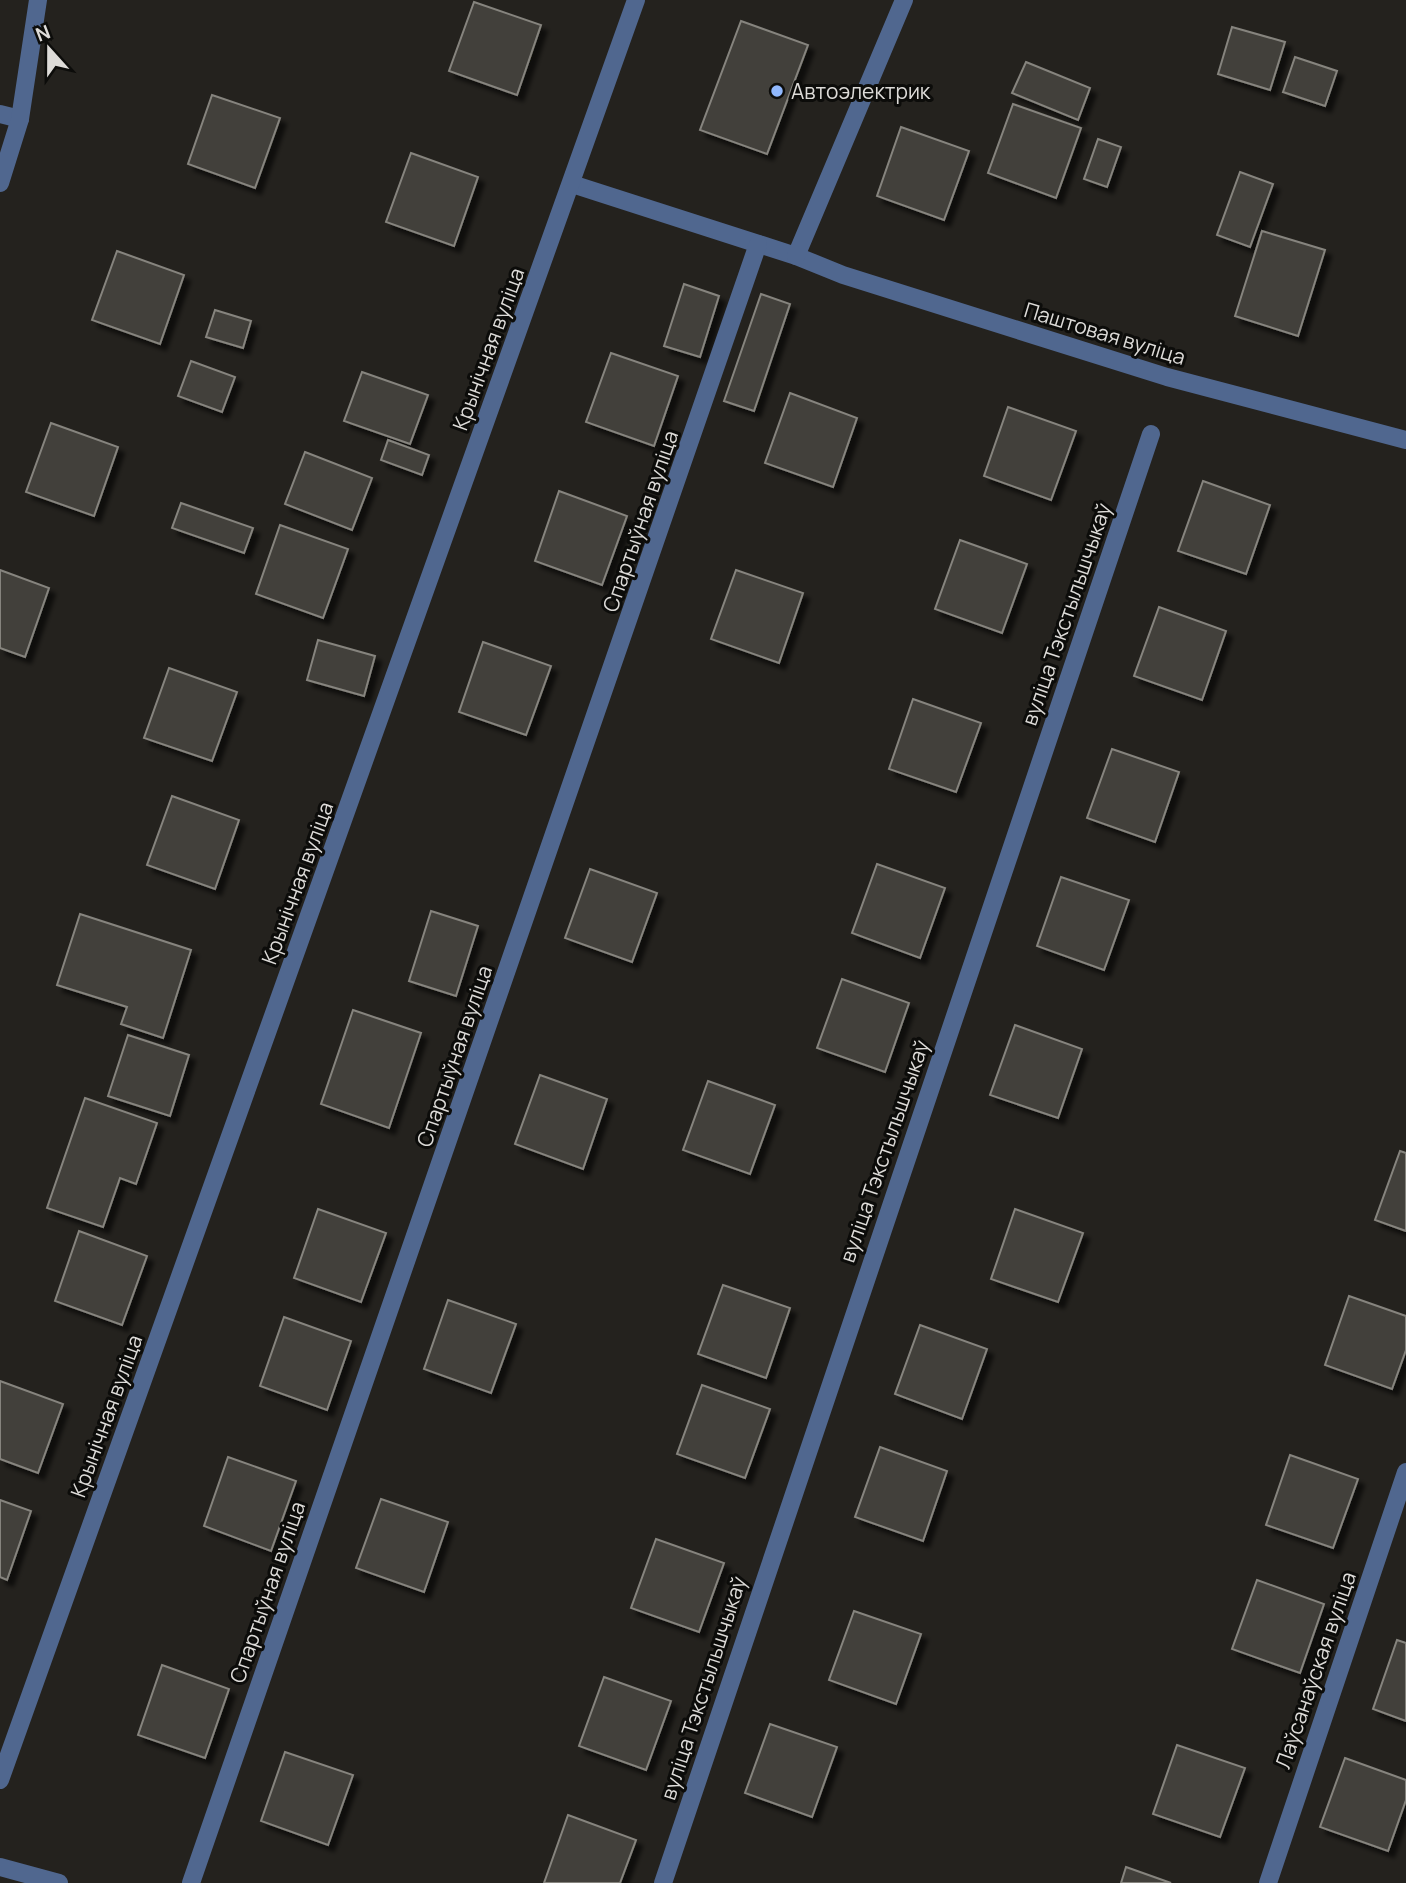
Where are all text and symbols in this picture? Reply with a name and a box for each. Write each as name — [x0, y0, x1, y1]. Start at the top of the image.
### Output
north arrow — [14, 14, 84, 84]
text: N — [32, 19, 54, 48]
place label: Автоэлектрик — [791, 77, 931, 105]
marker: Автоэлектрик — [769, 83, 785, 99]
street label: Крынічная вуліца — [446, 264, 530, 434]
street label: Паштовая вуліца — [1021, 295, 1189, 371]
street label: Спартыўная вуліца — [596, 426, 684, 616]
street label: вуліца Тэкстыльшчыкаў — [1015, 499, 1117, 729]
street label: Крынічная вуліца — [255, 798, 339, 968]
street label: Спартыўная вуліца — [410, 961, 498, 1151]
street label: вуліца Тэкстыльшчыкаў — [833, 1036, 935, 1266]
street label: Крынічная вуліца — [64, 1331, 148, 1501]
street label: Спартыўная вуліца — [223, 1497, 311, 1687]
street label: Лаўсанаўская вуліца — [1268, 1568, 1362, 1772]
street label: вуліца Тэкстыльшчыкаў — [654, 1573, 752, 1803]

